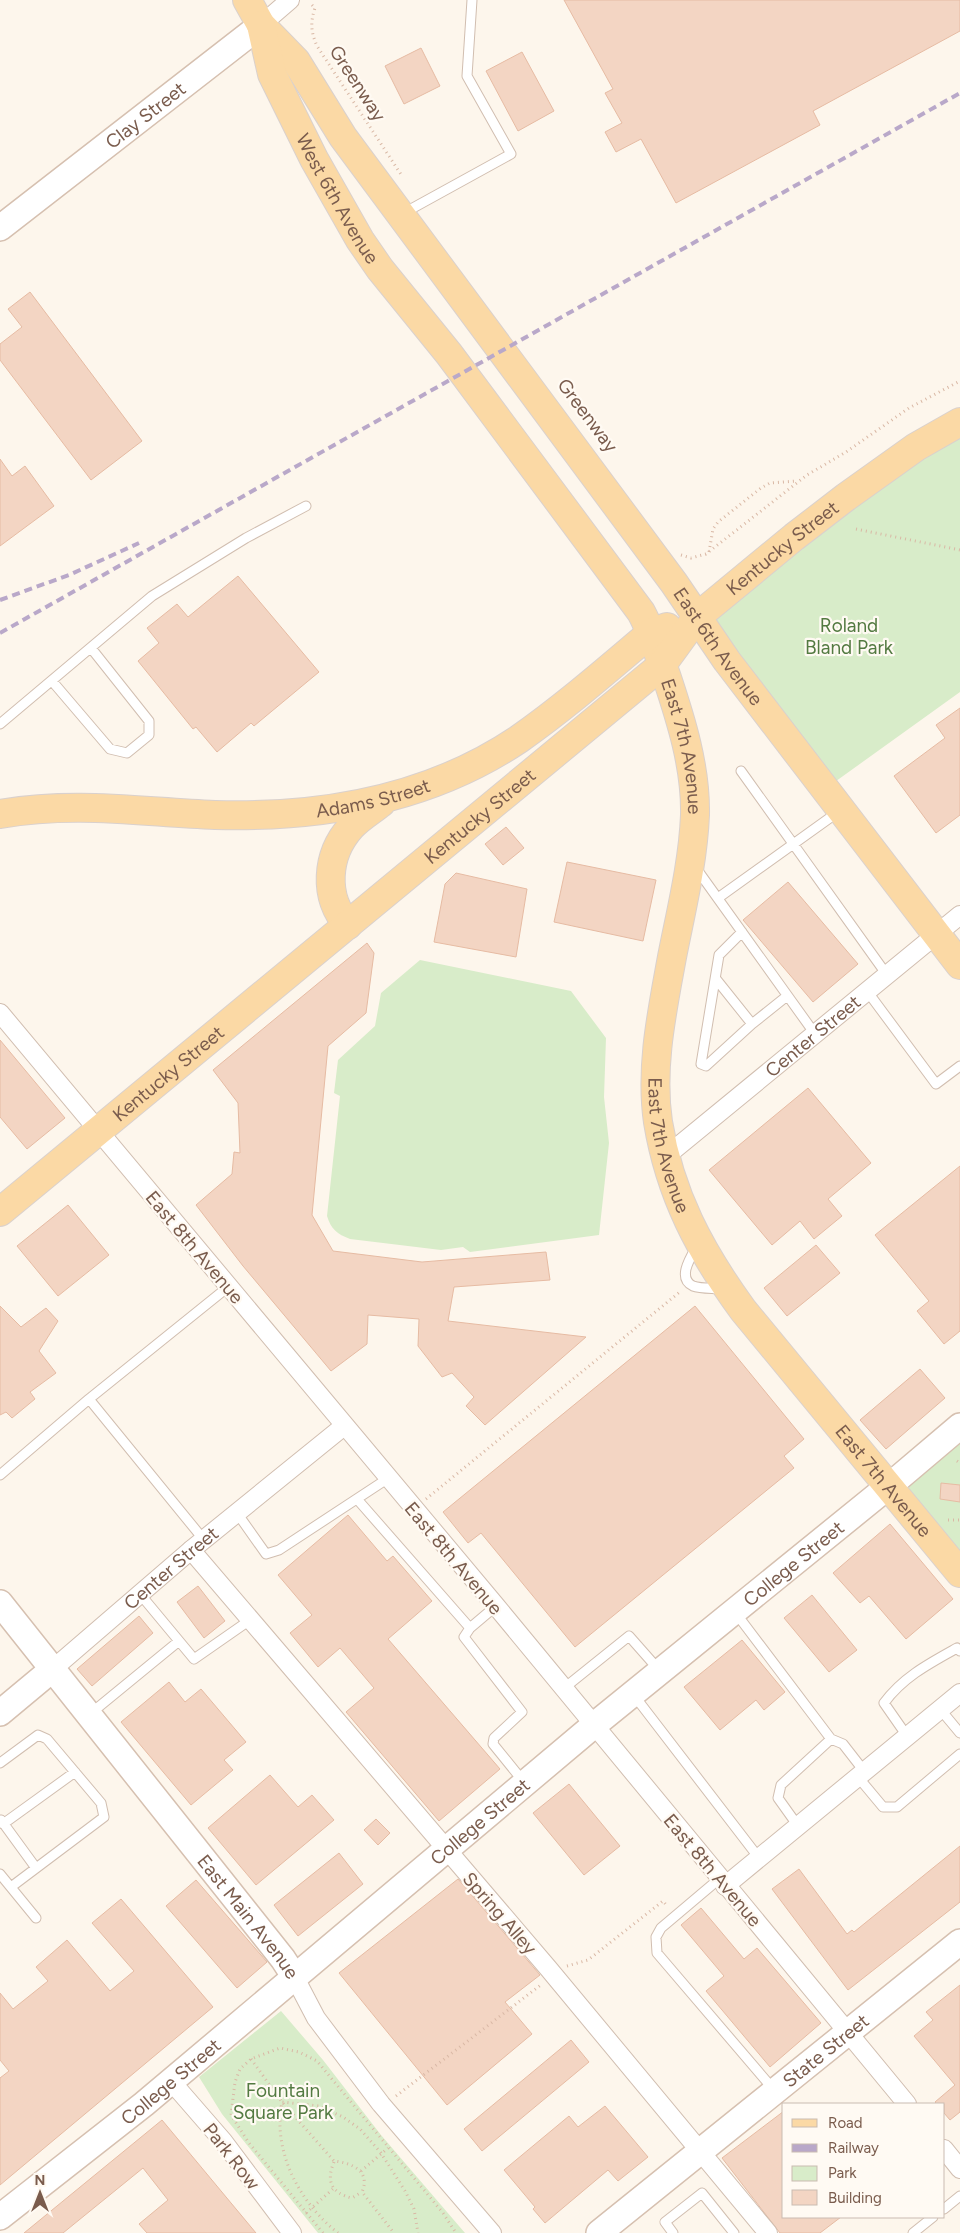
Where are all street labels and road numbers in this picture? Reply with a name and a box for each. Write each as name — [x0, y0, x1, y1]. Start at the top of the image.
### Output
street label: Greenway — [324, 41, 391, 126]
street label: Clay Street — [101, 77, 190, 154]
street label: West 6th Avenue — [291, 130, 384, 268]
street label: Greenway — [552, 374, 623, 457]
street label: Kentucky Street — [722, 496, 843, 600]
street label: East 6th Avenue — [668, 583, 768, 710]
street label: East 7th Avenue — [656, 676, 706, 814]
street label: Kentucky Street — [419, 763, 540, 869]
street label: Adams Street — [315, 774, 433, 823]
street label: Center Street — [761, 990, 865, 1082]
street label: Kentucky Street — [108, 1021, 229, 1126]
street label: East 7th Avenue — [643, 1077, 695, 1217]
street label: East 8th Avenue — [141, 1186, 248, 1308]
street label: East 7th Avenue — [830, 1420, 936, 1542]
street label: East 8th Avenue — [400, 1497, 507, 1619]
street label: College Street — [739, 1516, 849, 1611]
street label: Center Street — [119, 1522, 223, 1615]
street label: College Street — [426, 1773, 535, 1870]
street label: East 8th Avenue — [659, 1809, 766, 1931]
street label: East Main Avenue — [192, 1850, 304, 1983]
street label: Spring Alley — [458, 1867, 542, 1959]
street label: State Street — [778, 2009, 874, 2092]
street label: College Street — [116, 2033, 225, 2130]
street label: Park Row — [198, 2118, 265, 2194]

